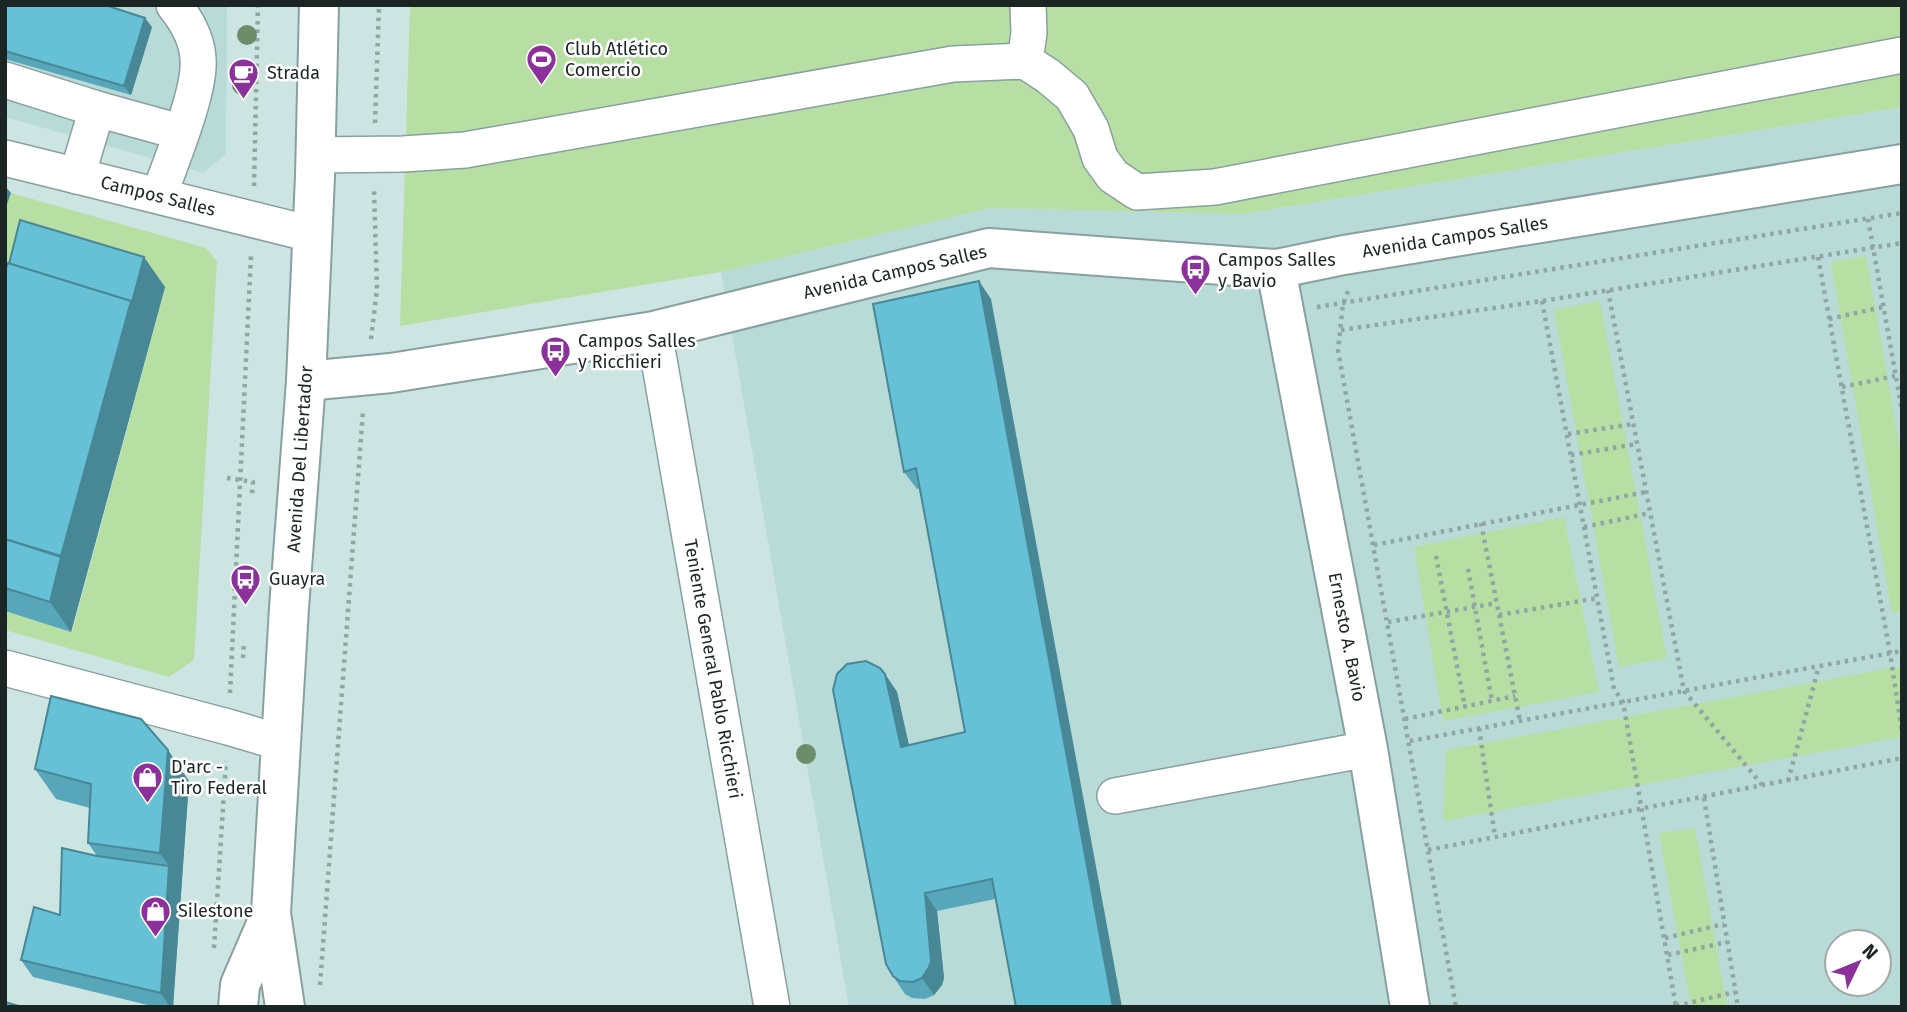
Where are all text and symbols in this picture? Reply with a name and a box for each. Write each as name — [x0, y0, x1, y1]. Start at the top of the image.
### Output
place label: Club Atlético Comercio — [565, 38, 668, 81]
sports icon: Club Atlético Comercio — [525, 42, 559, 86]
cafe icon: Strada — [227, 56, 261, 100]
place label: Strada — [267, 62, 320, 84]
street label: Campos Salles — [98, 171, 218, 221]
street label: Avenida Campos Salles — [1361, 211, 1549, 263]
street label: Avenida Campos Salles — [801, 240, 989, 304]
place label: Campos Salles y Bavio — [1218, 249, 1336, 292]
bus stop icon: Campos Salles y Bavio — [1178, 253, 1212, 297]
place label: Campos Salles y Ricchieri — [578, 330, 696, 373]
bus stop icon: Campos Salles y Ricchieri — [538, 334, 572, 378]
street label: Avenida Del Libertador — [282, 365, 318, 553]
street label: Teniente General Pablo Ricchieri — [679, 538, 747, 800]
bus stop icon: Guayra — [229, 562, 263, 606]
place label: Guayra — [269, 568, 325, 590]
street label: Ernesto A. Bavio — [1324, 571, 1370, 703]
place label: D'arc - Tiro Federal — [171, 756, 267, 799]
shop icon: D'arc - Tiro Federal — [131, 760, 165, 804]
shop icon: Silestone — [138, 894, 172, 938]
place label: Silestone — [178, 900, 253, 922]
north arrow — [1823, 928, 1893, 998]
text: N — [1857, 939, 1883, 964]

